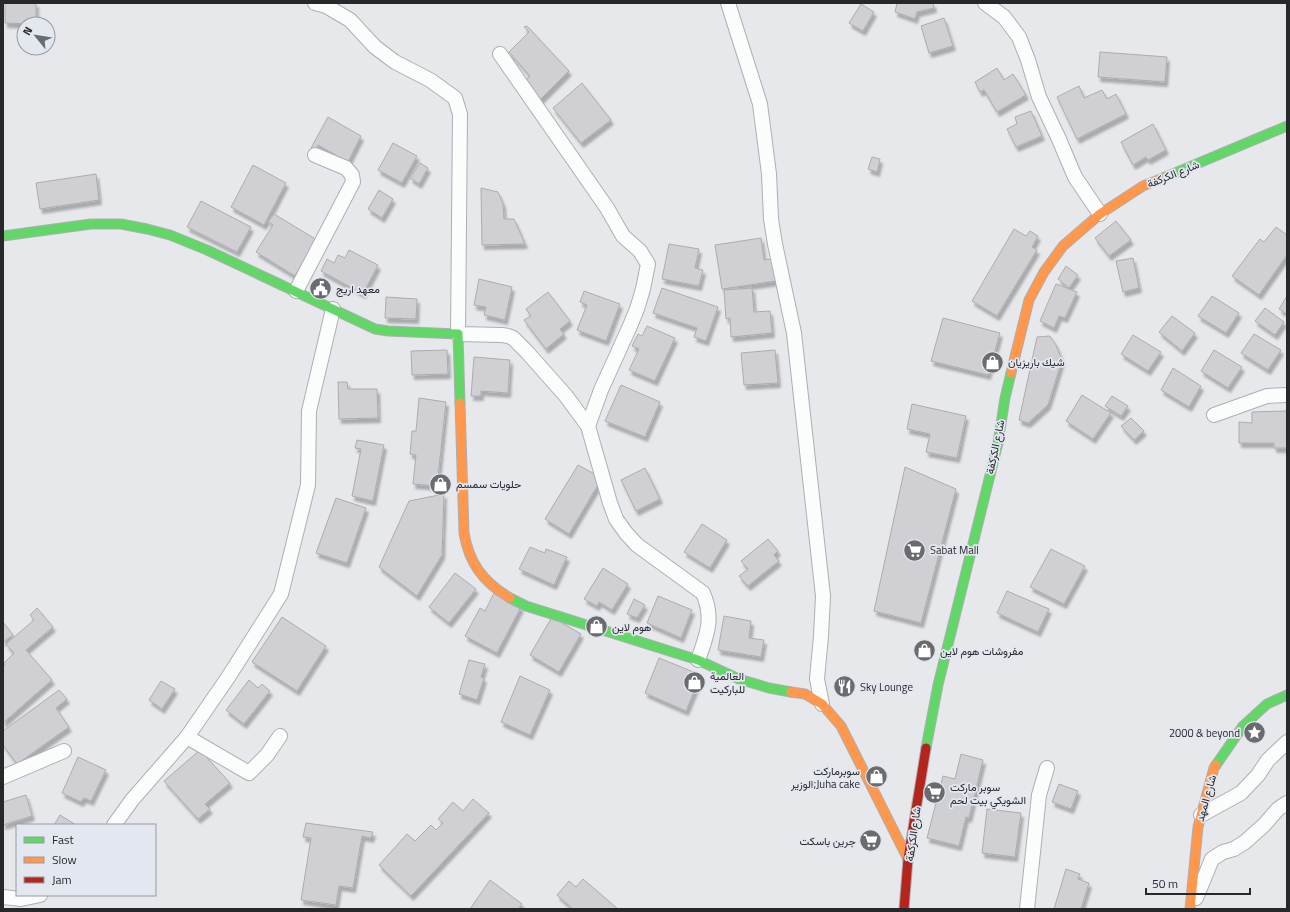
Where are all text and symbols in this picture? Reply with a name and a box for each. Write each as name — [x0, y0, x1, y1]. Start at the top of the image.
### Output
north arrow — [16, 16, 56, 56]
text: N — [19, 24, 36, 38]
street label: شارع الكركفة — [1144, 156, 1202, 192]
public building icon: معهد اريج — [307, 276, 333, 302]
place label: معهد اريج — [336, 281, 380, 297]
shop icon: شيك باريزيان — [980, 349, 1006, 375]
place label: شيك باريزيان — [1008, 354, 1065, 370]
street label: شارع الكركفة — [981, 418, 1009, 476]
shop icon: حلويات سمسم — [427, 471, 453, 497]
place label: حلويات سمسم — [456, 476, 521, 492]
supermarket icon: Sabat Mall — [901, 537, 927, 563]
place label: Sabat Mall — [930, 542, 979, 558]
shop icon: هوم لاين — [584, 614, 610, 640]
place label: هوم لاين — [612, 619, 652, 635]
shop icon: مفروشات هوم لاين — [911, 638, 937, 664]
place label: مفروشات هوم لاين — [940, 643, 1024, 659]
place label: العالمية للباركيت — [710, 668, 745, 697]
shop icon: العالمية للباركيت — [682, 669, 708, 695]
restaurant icon: Sky Lounge — [832, 674, 858, 700]
place label: Sky Lounge — [860, 679, 913, 695]
place icon: 2000 & beyond — [1242, 720, 1268, 746]
place label: 2000 & beyond — [1169, 725, 1240, 741]
place label: سوبرماركت الوزير;Juha cake — [790, 763, 860, 792]
shop icon: سوبرماركت الوزير;Juha cake — [863, 764, 889, 790]
street label: شارع المهد — [1192, 772, 1220, 823]
place label: سوبر ماركت الشويكي بيت لحم — [950, 779, 1026, 810]
supermarket icon: سوبر ماركت الشويكي بيت لحم — [922, 780, 948, 806]
street label: شارع الكركفة — [901, 805, 925, 862]
legend — [16, 824, 156, 896]
supermarket icon: جرين باسكت — [858, 828, 884, 854]
text: Fast — [52, 830, 75, 849]
place label: جرين باسكت — [800, 833, 856, 849]
text: Slow — [52, 850, 77, 869]
text: Jam — [52, 870, 72, 889]
scale bar — [1146, 870, 1250, 896]
text: 50 m — [1152, 874, 1178, 893]

